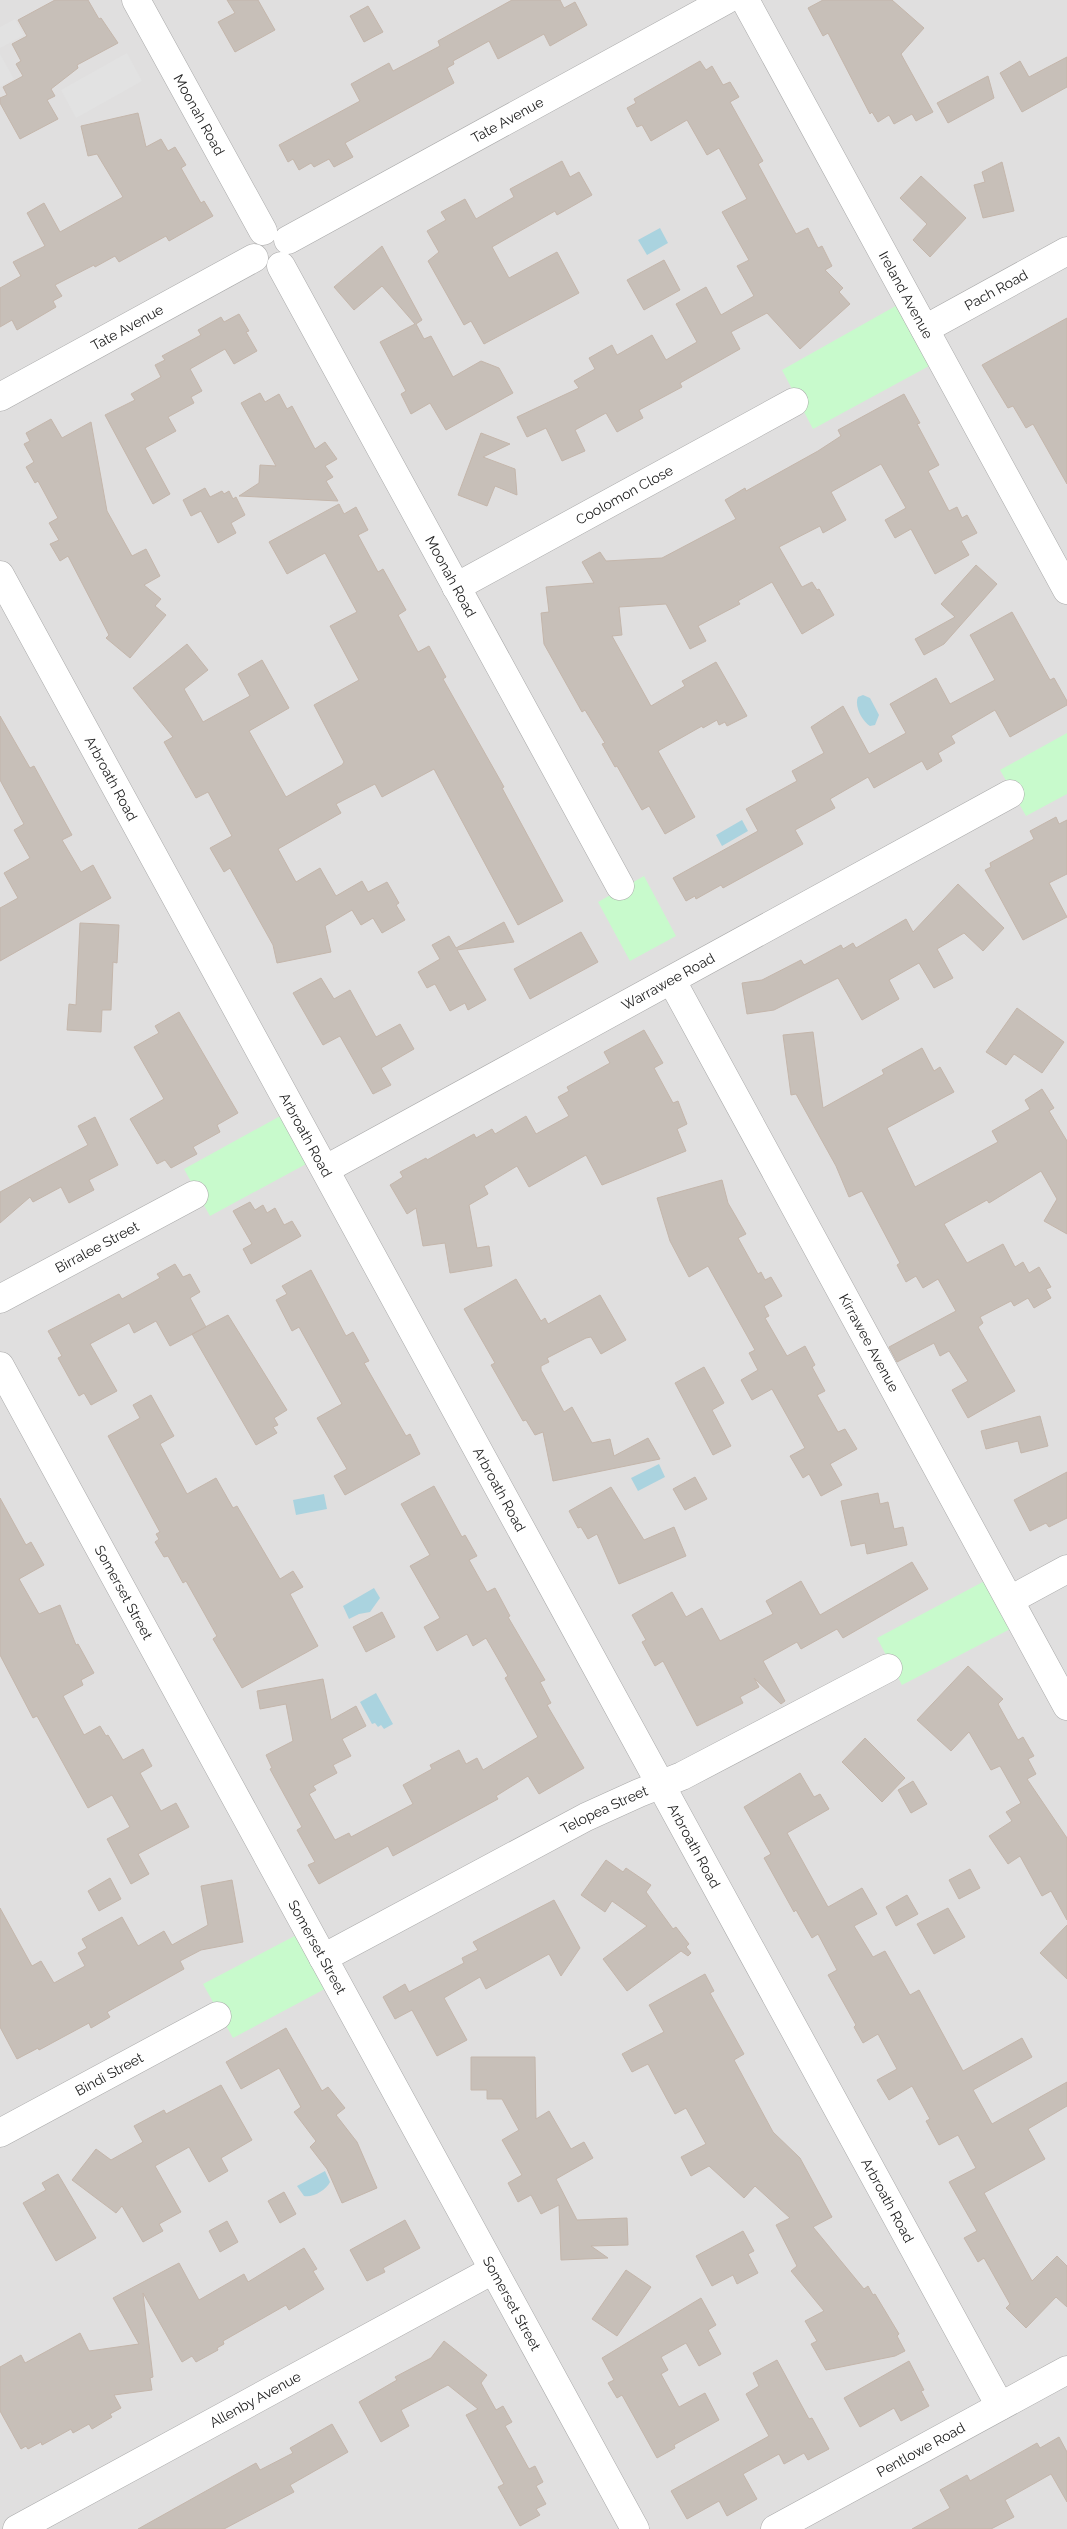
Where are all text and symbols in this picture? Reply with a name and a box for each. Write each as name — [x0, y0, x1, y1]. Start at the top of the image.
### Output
street label: Moonah Road — [170, 71, 228, 158]
street label: Tate Avenue — [468, 94, 546, 146]
street label: Ireland Avenue — [876, 249, 936, 341]
street label: Pach Road — [962, 266, 1030, 314]
street label: Tate Avenue — [88, 301, 166, 354]
street label: Coolomon Close — [573, 462, 676, 528]
street label: Moonah Road — [422, 533, 479, 620]
street label: Arbroath Road — [82, 734, 141, 824]
street label: Warrawee Road — [619, 950, 717, 1013]
street label: Arbroath Road — [276, 1090, 335, 1180]
street label: Birralee Street — [52, 1218, 142, 1276]
street label: Kirrawee Avenue — [836, 1291, 902, 1395]
street label: Arbroath Road — [470, 1445, 529, 1534]
street label: Somerset Street — [91, 1543, 156, 1643]
street label: Telopea Street — [558, 1782, 650, 1837]
street label: Arbroath Road — [665, 1801, 724, 1891]
street label: Somerset Street — [285, 1897, 350, 1997]
street label: Bindi Street — [72, 2049, 146, 2099]
street label: Arbroath Road — [858, 2155, 917, 2245]
street label: Somerset Street — [480, 2253, 544, 2354]
street label: Allenby Avenue — [207, 2368, 303, 2431]
street label: Pentlowe Road — [874, 2419, 968, 2480]

